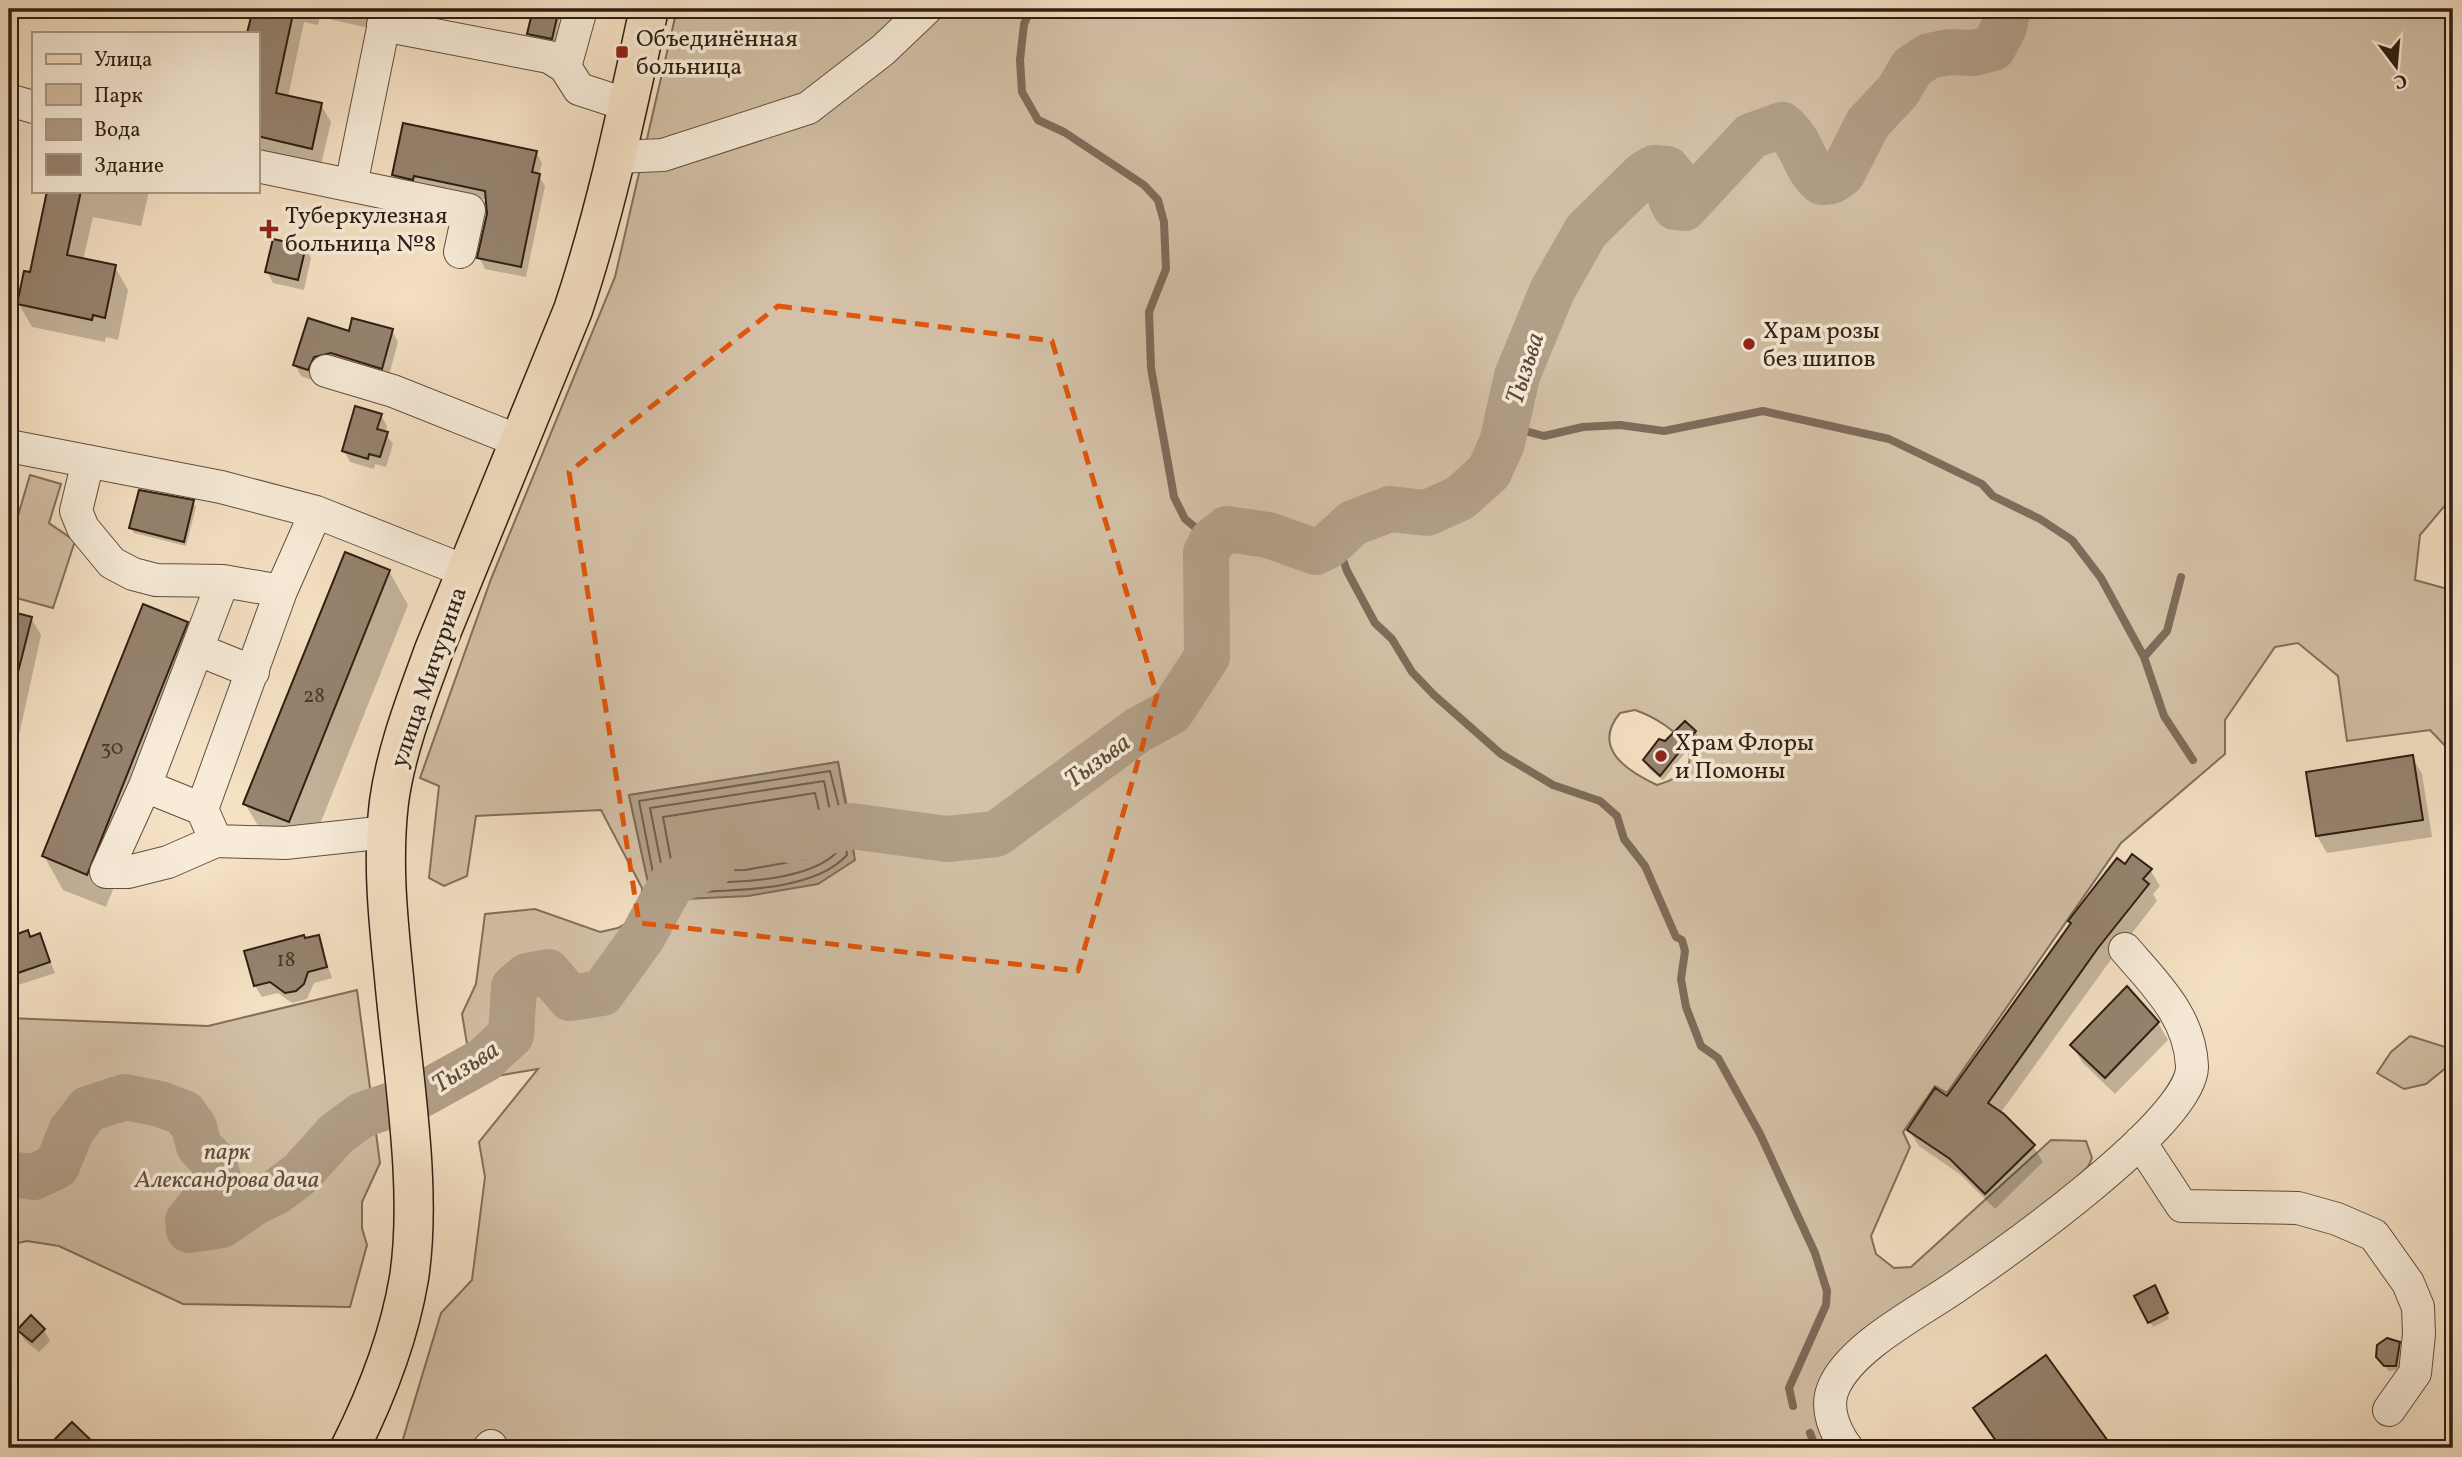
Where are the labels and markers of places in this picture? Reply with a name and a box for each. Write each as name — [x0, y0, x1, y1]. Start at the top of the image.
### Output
place label: Объединённая больница — [636, 23, 798, 85]
marker: Объединённая больница — [614, 44, 630, 60]
place label: Туберкулезная больница №8 — [285, 200, 448, 262]
marker: Туберкулезная больница №8 — [259, 219, 279, 239]
place label: Храм розы без шипов — [1763, 315, 1880, 377]
marker: Храм розы без шипов — [1741, 336, 1757, 352]
place label: Храм Флоры и Помоны — [1675, 727, 1814, 789]
marker: Храм Флоры и Помоны — [1653, 748, 1669, 764]

